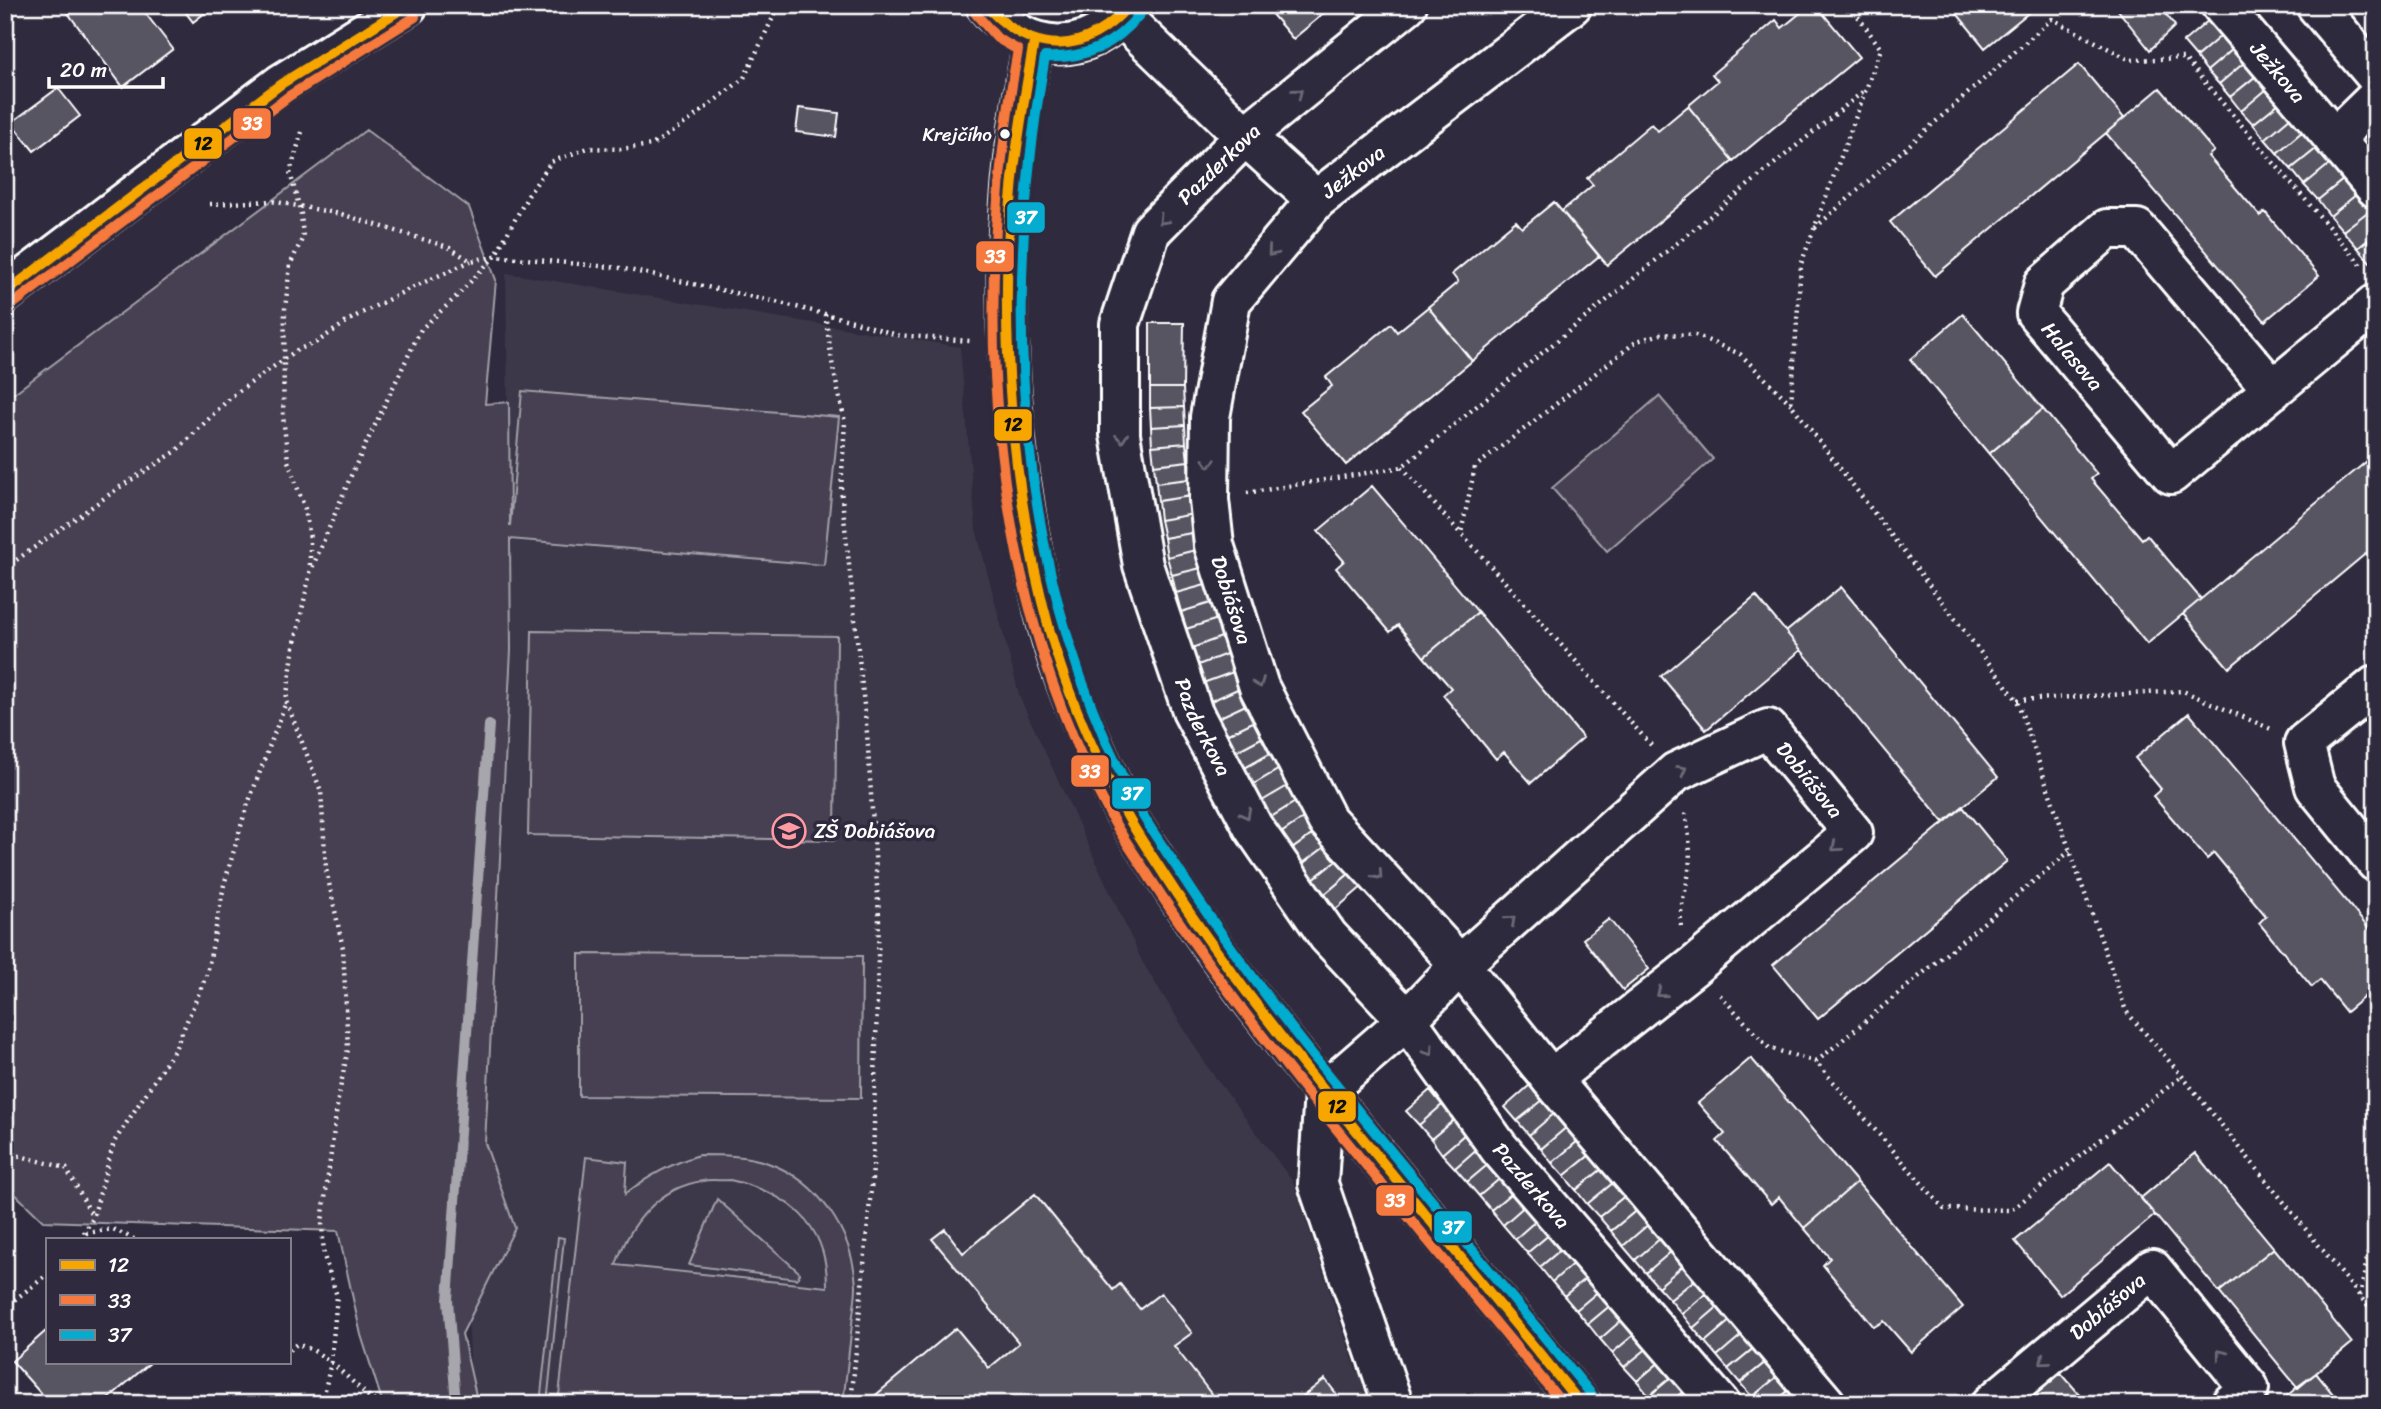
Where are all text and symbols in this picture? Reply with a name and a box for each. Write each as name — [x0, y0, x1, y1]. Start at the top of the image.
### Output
street label: Ježkova — [2239, 31, 2316, 113]
scale bar — [49, 46, 163, 90]
text: 20 m — [60, 51, 107, 89]
one-way arrow — [1290, 89, 1302, 102]
line badge: 33 — [232, 107, 272, 140]
text: 33 — [241, 107, 263, 140]
street label: Pazderkova — [1168, 113, 1271, 214]
place label: Krejčího — [922, 118, 992, 151]
line badge: 12 — [183, 127, 223, 160]
text: 12 — [193, 127, 213, 160]
marker: Krejčího — [998, 127, 1012, 141]
street label: Ježkova — [1312, 134, 1394, 209]
line badge: 37 — [1006, 201, 1046, 234]
text: 37 — [1014, 201, 1039, 234]
one-way arrow — [1158, 212, 1171, 225]
line badge: 33 — [975, 240, 1015, 273]
text: 33 — [984, 240, 1006, 273]
one-way arrow — [1268, 244, 1280, 257]
street label: Halasova — [2031, 313, 2114, 400]
line badge: 12 — [993, 408, 1033, 442]
text: 12 — [1003, 408, 1023, 441]
one-way arrow — [1114, 432, 1129, 444]
one-way arrow — [1201, 458, 1217, 469]
street label: Dobiášova — [1200, 551, 1264, 650]
street label: Pazderkova — [1163, 673, 1242, 784]
one-way arrow — [1251, 677, 1265, 689]
street label: Dobiášova — [1766, 733, 1854, 828]
line badge: 33 — [1070, 754, 1110, 788]
text: 33 — [1079, 755, 1101, 788]
one-way arrow — [1674, 765, 1687, 778]
line badge: 37 — [1111, 777, 1152, 810]
text: 37 — [1120, 777, 1145, 810]
one-way arrow — [1238, 807, 1251, 819]
school or university icon: ZŠ Dobiášova — [770, 812, 808, 850]
place label: ZŠ Dobiášova — [814, 812, 936, 850]
one-way arrow — [1831, 839, 1844, 851]
one-way arrow — [1369, 867, 1382, 880]
one-way arrow — [1502, 916, 1515, 928]
one-way arrow — [1656, 984, 1669, 997]
one-way arrow — [1421, 1043, 1434, 1056]
line badge: 12 — [1317, 1090, 1357, 1123]
text: 12 — [1327, 1090, 1347, 1123]
street label: Pazderkova — [1483, 1133, 1581, 1238]
line badge: 33 — [1375, 1184, 1415, 1217]
text: 33 — [1384, 1184, 1406, 1217]
line badge: 37 — [1433, 1210, 1473, 1244]
text: 37 — [1441, 1211, 1466, 1244]
legend — [46, 1238, 290, 1364]
text: 12 — [108, 1246, 129, 1284]
street label: Dobiášova — [2060, 1262, 2155, 1350]
text: 33 — [108, 1282, 132, 1320]
text: 37 — [108, 1316, 134, 1354]
one-way arrow — [2217, 1349, 2229, 1362]
one-way arrow — [2039, 1351, 2051, 1364]

